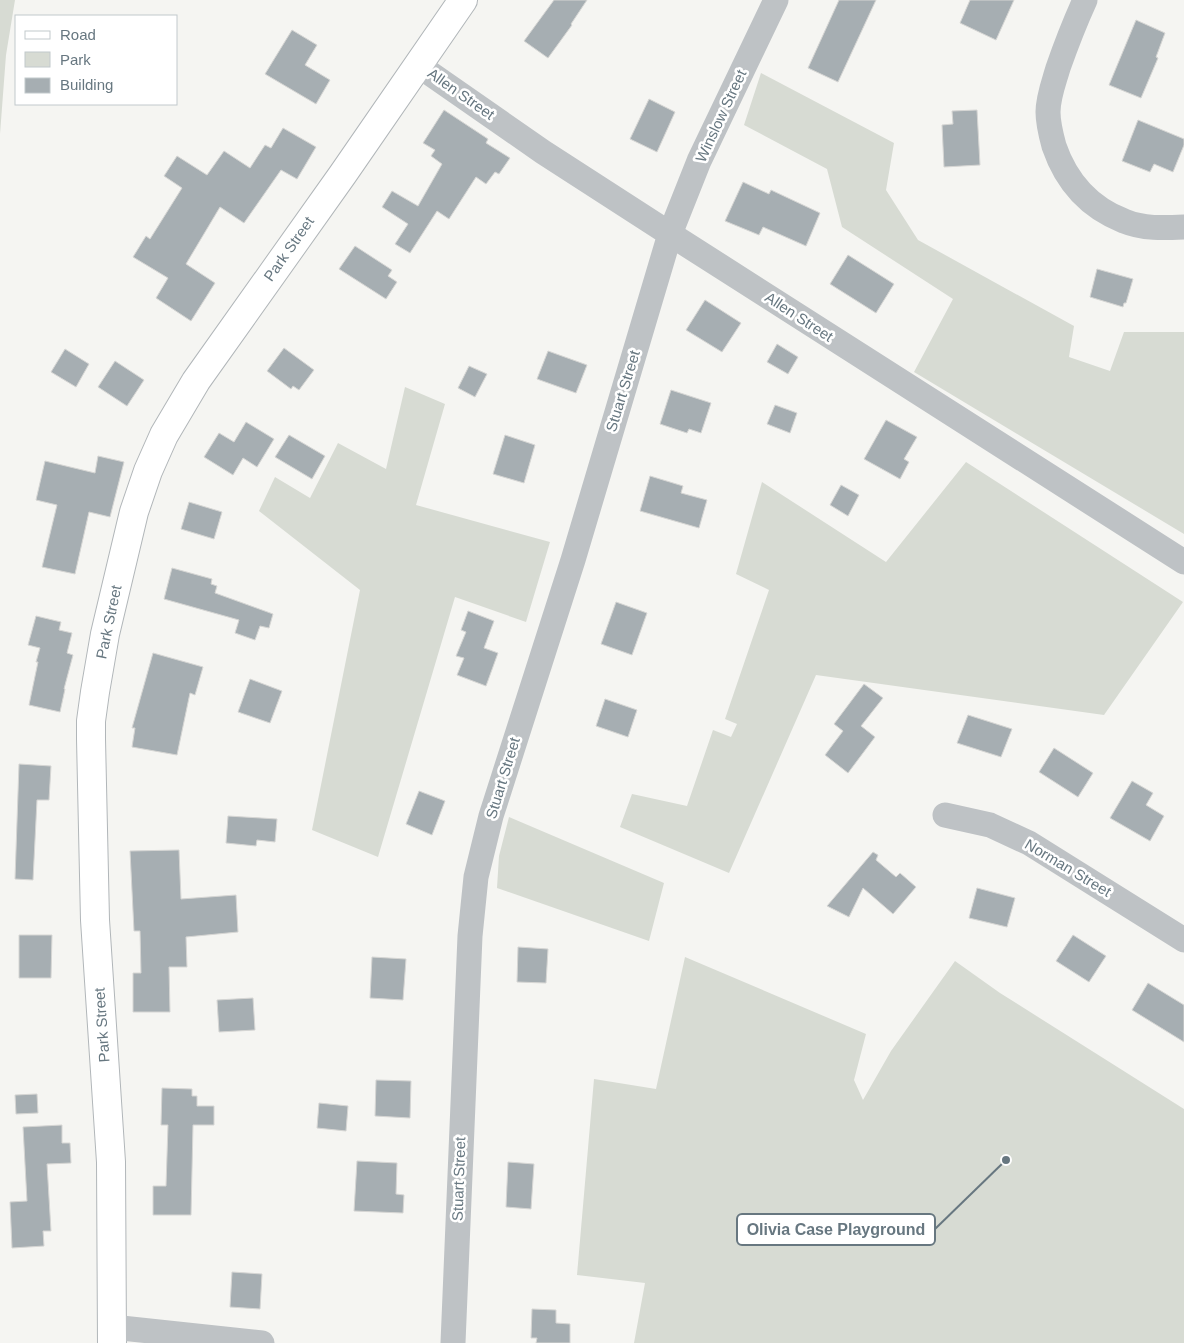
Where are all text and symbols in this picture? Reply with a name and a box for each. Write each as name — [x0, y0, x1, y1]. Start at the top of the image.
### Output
legend — [15, 15, 178, 105]
text: Road — [60, 26, 96, 43]
text: Park — [60, 51, 91, 68]
street label: Allen Street — [425, 64, 499, 123]
street label: Winslow Street — [692, 66, 750, 165]
text: Building — [60, 76, 113, 93]
street label: Park Street — [260, 212, 318, 284]
street label: Allen Street — [762, 288, 837, 345]
street label: Stuart Street — [602, 347, 643, 434]
street label: Park Street — [92, 583, 125, 660]
street label: Stuart Street — [482, 734, 523, 821]
street label: Norman Street — [1022, 835, 1115, 900]
street label: Park Street — [90, 986, 113, 1063]
street label: Stuart Street — [449, 1136, 468, 1221]
callout: Olivia Case Playground — [737, 1214, 935, 1245]
text: Olivia Case Playground — [747, 1221, 925, 1238]

